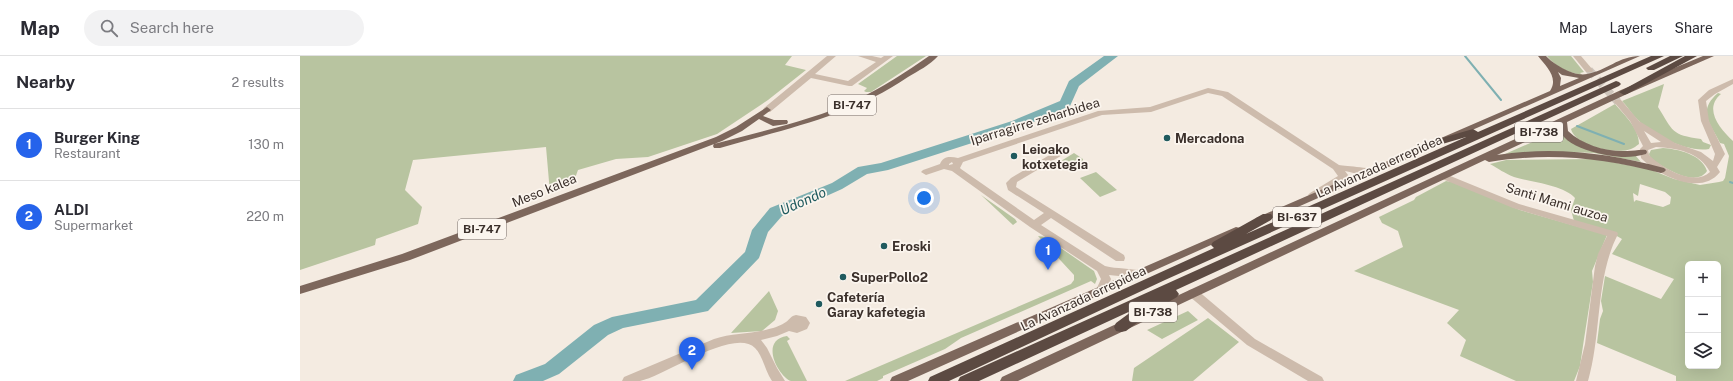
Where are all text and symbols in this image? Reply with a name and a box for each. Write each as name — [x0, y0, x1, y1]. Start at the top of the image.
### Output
search box — [84, 10, 364, 46]
text: Map — [20, 17, 60, 39]
icon: search — [98, 17, 120, 39]
text: Search here — [130, 19, 214, 36]
text: Map — [1559, 20, 1587, 36]
text: Layers — [1609, 20, 1653, 36]
text: Share — [1675, 20, 1713, 36]
text: Nearby — [16, 72, 75, 92]
text: 2 results — [232, 75, 284, 90]
road number: BI-747 — [828, 95, 876, 115]
street label: Iparragirre zeharbidea — [969, 95, 1101, 148]
road number: BI-738 — [1515, 122, 1563, 142]
text: Burger King — [54, 129, 140, 146]
place label: Mercadona — [1175, 131, 1244, 146]
street label: La Avanzada errepidea — [1314, 132, 1445, 201]
marker: Mercadona — [1162, 133, 1172, 143]
text: 1 — [26, 137, 32, 152]
text: 130 m — [248, 137, 284, 152]
place label: Leioako kotxetegia — [1022, 142, 1088, 172]
text: Restaurant — [54, 146, 120, 161]
marker: Leioako kotxetegia — [1009, 151, 1019, 161]
street label: Meso kalea — [510, 171, 579, 210]
street label: Santi Mami auzoa — [1504, 180, 1610, 225]
water label: Udondo — [778, 184, 829, 218]
your location — [914, 188, 934, 208]
text: ALDI — [54, 201, 89, 218]
road number: BI-637 — [1273, 207, 1321, 227]
text: 2 — [25, 209, 33, 224]
text: 220 m — [246, 209, 284, 224]
text: Supermarket — [54, 218, 133, 233]
road number: BI-747 — [458, 219, 506, 239]
pin: 1 — [1035, 237, 1061, 270]
place label: Eroski — [892, 239, 931, 254]
marker: Eroski — [879, 241, 889, 251]
map controls — [1685, 261, 1721, 369]
button: + — [1685, 261, 1721, 297]
street label: La Avanzada errepidea — [1018, 263, 1148, 334]
place label: SuperPollo2 — [851, 270, 928, 285]
marker: SuperPollo2 — [838, 272, 848, 282]
place label: Cafetería Garay kafetegia — [827, 290, 925, 320]
button: − — [1685, 297, 1721, 333]
marker: Cafetería Garay kafetegia — [814, 299, 824, 309]
road number: BI-738 — [1129, 302, 1177, 322]
button: layers — [1685, 333, 1721, 369]
pin: 2 — [679, 337, 705, 370]

